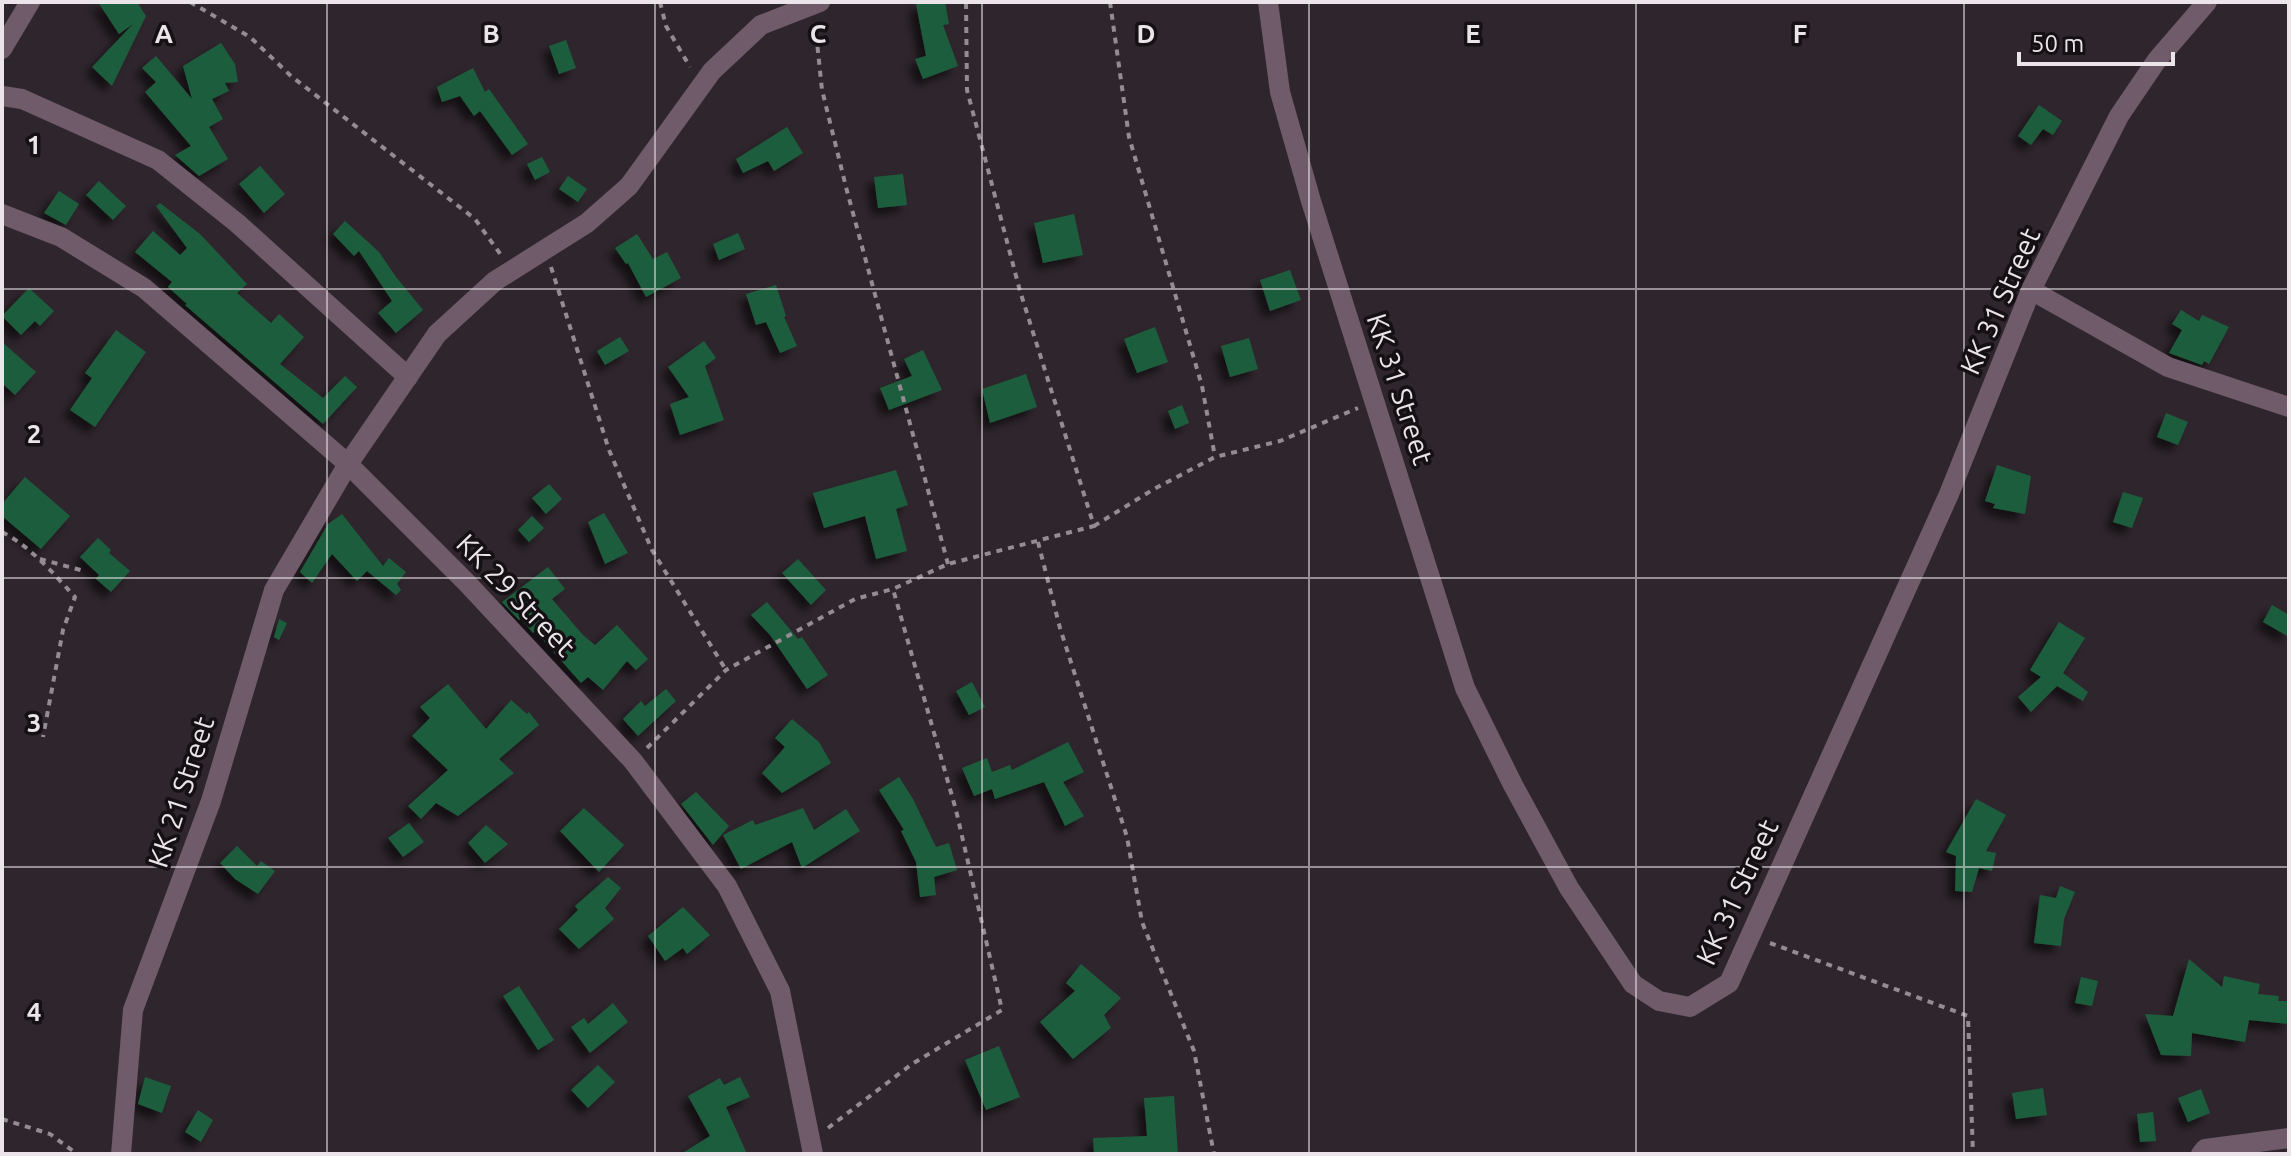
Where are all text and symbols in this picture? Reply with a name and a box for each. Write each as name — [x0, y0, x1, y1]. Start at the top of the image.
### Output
scale bar — [2019, 16, 2173, 66]
text: A — [155, 19, 174, 48]
text: B — [482, 19, 500, 48]
text: C — [810, 19, 827, 48]
text: D — [1137, 19, 1155, 48]
text: E — [1465, 19, 1481, 48]
text: F — [1793, 19, 1807, 48]
text: 50 m — [2031, 30, 2084, 57]
text: 1 — [27, 130, 41, 159]
street label: KK 31 Street — [1954, 223, 2046, 379]
street label: KK 31 Street — [1362, 310, 1439, 468]
text: 2 — [27, 419, 41, 448]
street label: KK 29 Street — [451, 528, 582, 662]
text: 3 — [27, 708, 41, 737]
street label: KK 21 Street — [142, 713, 219, 871]
street label: KK 31 Street — [1689, 814, 1784, 969]
text: 4 — [27, 997, 41, 1026]

